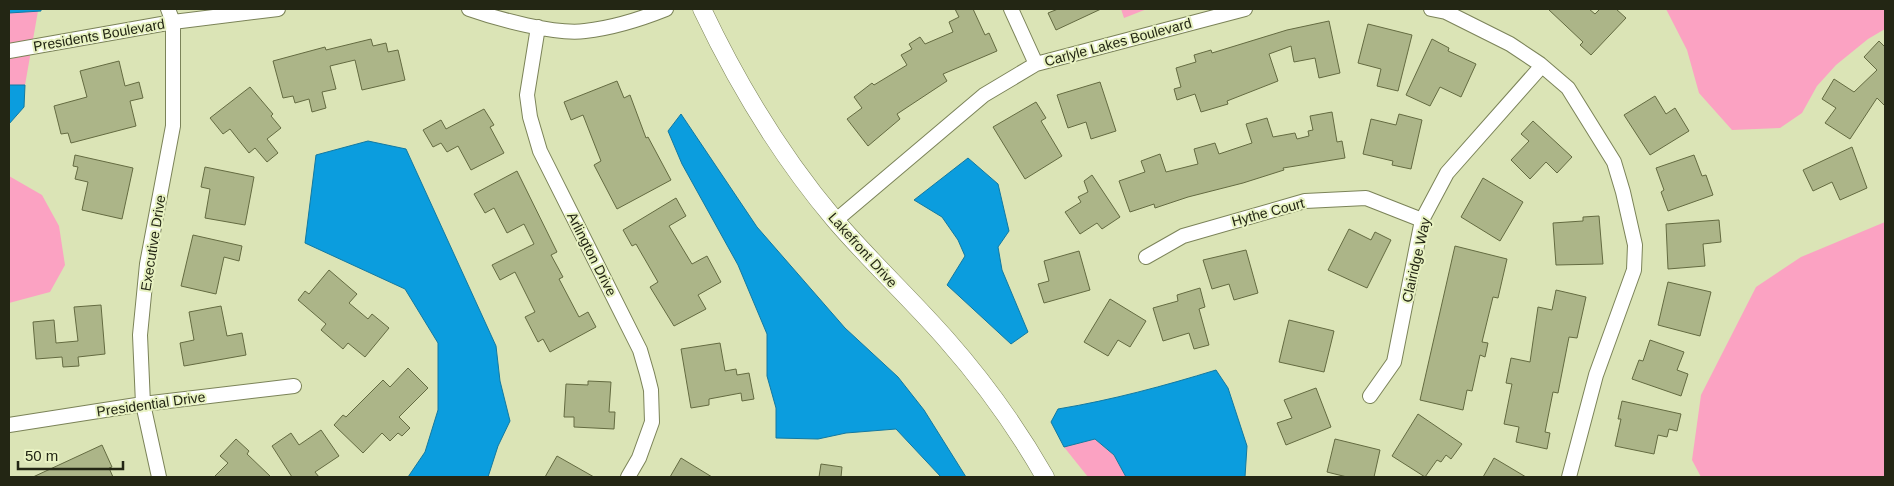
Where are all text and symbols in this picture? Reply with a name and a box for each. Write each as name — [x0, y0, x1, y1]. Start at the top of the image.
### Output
street label: Carlyle Lakes Boulevard — [1043, 15, 1193, 69]
street label: Presidents Boulevard — [32, 16, 166, 54]
street label: Executive Drive — [137, 194, 169, 292]
street label: Hythe Court — [1230, 195, 1306, 229]
street label: Arlington Drive — [564, 209, 620, 299]
street label: Lakefront Drive — [825, 209, 901, 291]
street label: Clairidge Way — [1398, 216, 1434, 304]
street label: Presidential Drive — [96, 388, 207, 420]
scale bar — [18, 438, 122, 470]
text: 50 m — [25, 447, 58, 464]

